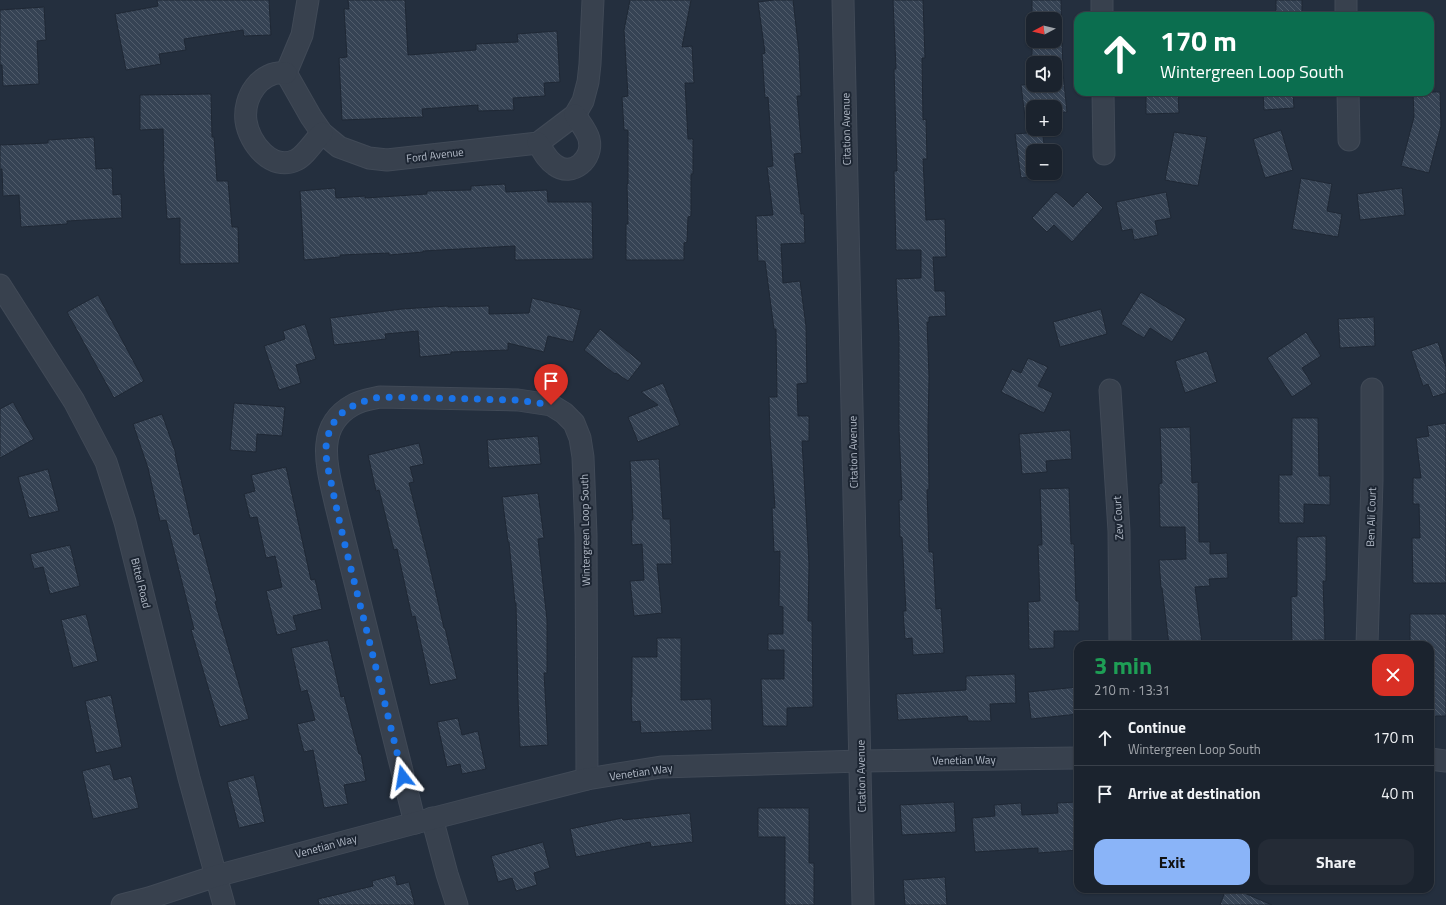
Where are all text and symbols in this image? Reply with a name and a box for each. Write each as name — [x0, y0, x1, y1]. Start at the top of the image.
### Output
north arrow — [1026, 12, 1062, 48]
map controls — [1026, 12, 1062, 180]
text: 170 m — [1160, 19, 1237, 62]
icon: ahead — [1094, 28, 1146, 80]
button: sound — [1026, 56, 1062, 92]
text: Wintergreen Loop South — [1160, 58, 1344, 85]
street label: Citation Avenue — [837, 92, 855, 165]
button: + — [1026, 100, 1062, 136]
street label: Ford Avenue — [405, 143, 465, 166]
button: − — [1026, 144, 1062, 180]
pin — [534, 364, 568, 405]
icon: arrive — [540, 370, 562, 392]
street label: Citation Avenue — [844, 415, 862, 488]
street label: Wintergreen Loop South — [576, 474, 594, 586]
street label: Ben Ali Court — [1362, 487, 1380, 547]
street label: Zev Court — [1109, 495, 1127, 540]
street label: Bittel Road — [127, 556, 155, 610]
text: 3 min — [1094, 647, 1152, 683]
button: close — [1372, 654, 1414, 696]
text: 210 m · 13:31 — [1094, 680, 1170, 700]
text: Continue — [1128, 716, 1186, 739]
text: 170 m — [1373, 726, 1414, 749]
icon: ahead — [1094, 727, 1116, 749]
street label: Citation Avenue — [852, 739, 870, 812]
text: Wintergreen Loop South — [1128, 739, 1261, 759]
street label: Venetian Way — [932, 751, 997, 769]
position arrow — [382, 756, 424, 798]
street label: Venetian Way — [608, 760, 674, 784]
text: Arrive at destination — [1128, 782, 1261, 805]
text: 40 m — [1381, 782, 1414, 805]
icon: arrive — [1094, 783, 1116, 805]
street label: Venetian Way — [293, 830, 359, 862]
button: Exit — [1094, 839, 1250, 885]
button: Share — [1258, 839, 1414, 885]

